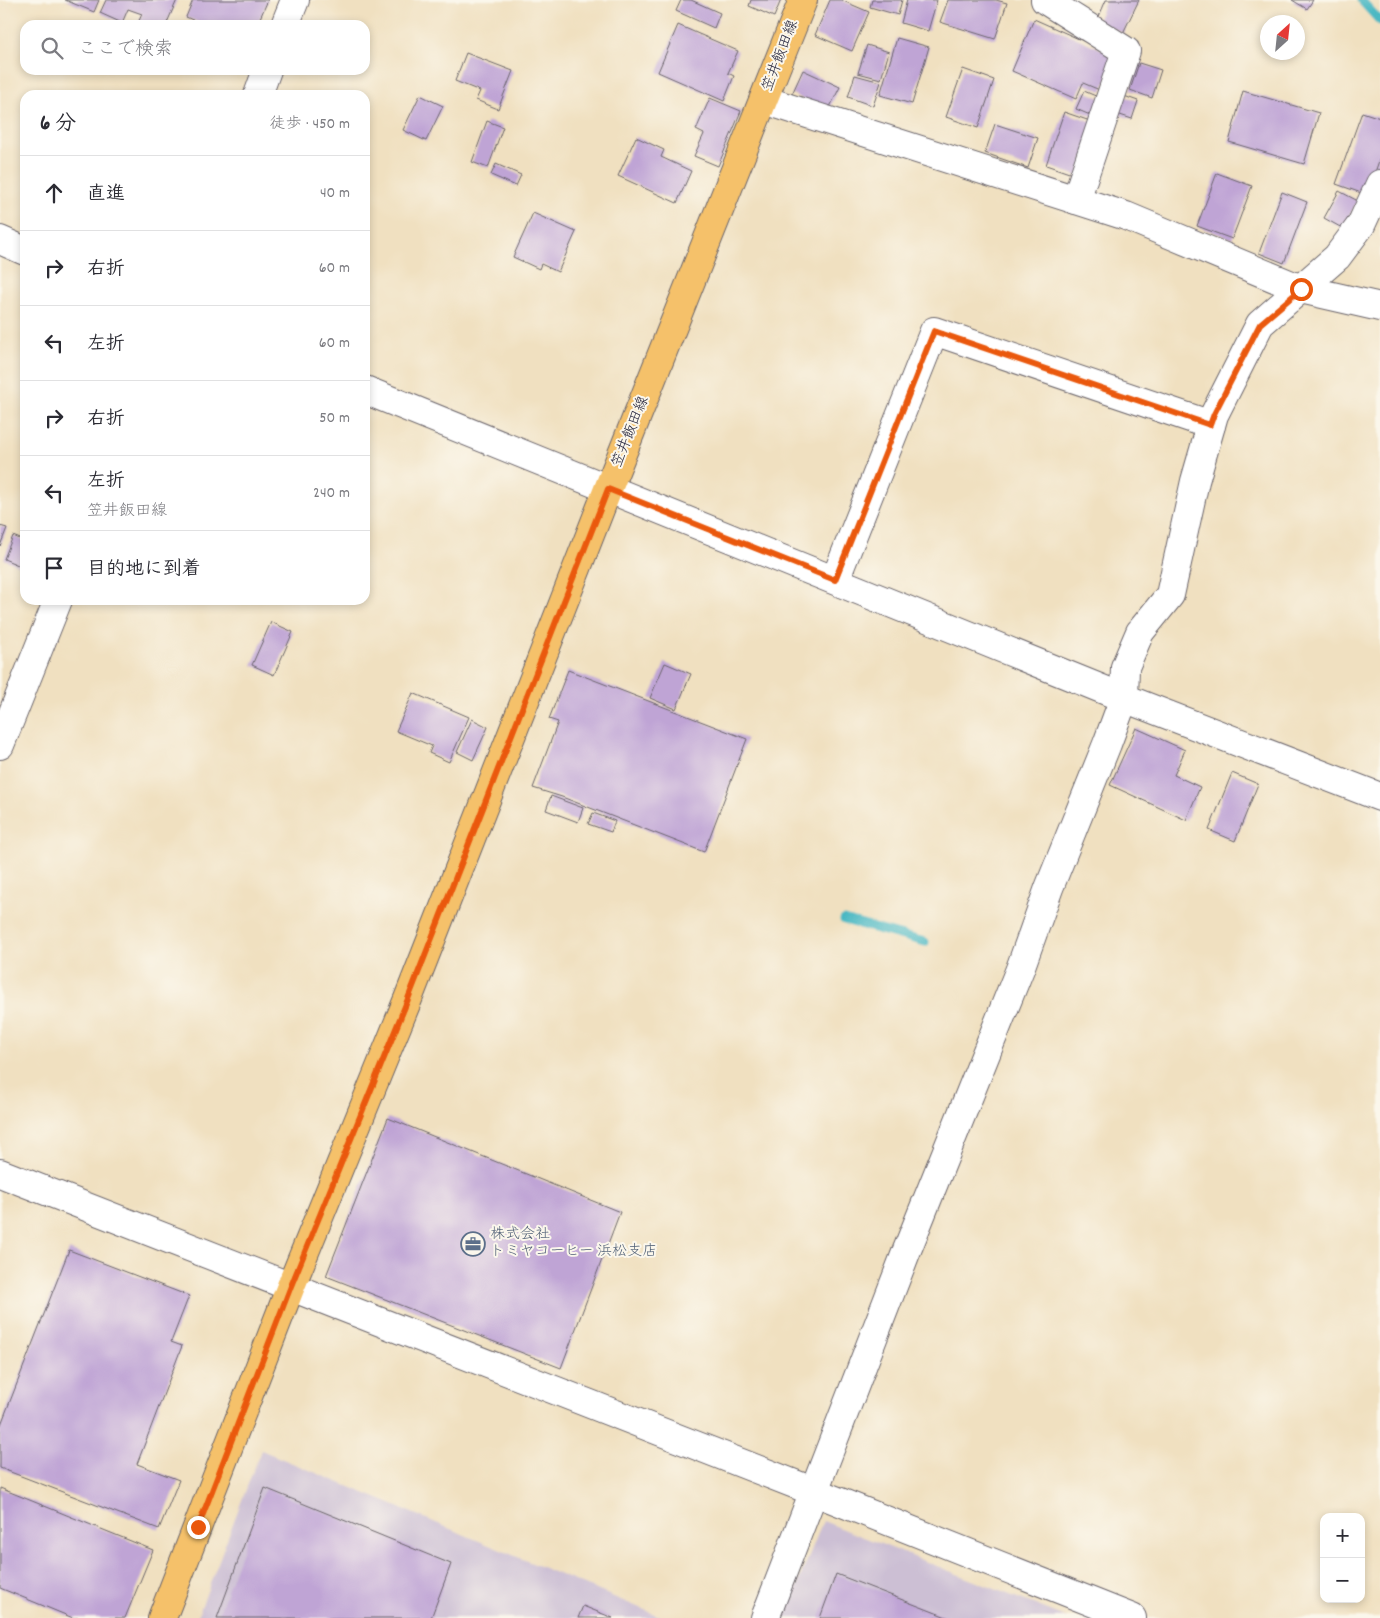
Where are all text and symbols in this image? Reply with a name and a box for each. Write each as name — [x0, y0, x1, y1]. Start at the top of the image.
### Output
north arrow — [1260, 15, 1305, 60]
street label: 笠井飯田線 — [757, 17, 805, 95]
search box — [20, 20, 370, 75]
icon: search — [38, 34, 66, 62]
text: ここで検索 — [78, 37, 173, 64]
text: 6 分 — [40, 110, 76, 140]
text: 徒歩 · 450 m — [270, 113, 350, 136]
icon: ahead — [40, 179, 68, 207]
text: 直進 — [87, 182, 125, 209]
text: 40 m — [320, 182, 350, 205]
icon: right — [40, 254, 68, 282]
text: 右折 — [87, 257, 125, 284]
text: 60 m — [319, 257, 350, 280]
route start — [1290, 278, 1313, 301]
icon: left — [40, 329, 68, 357]
text: 左折 — [87, 332, 125, 359]
text: 60 m — [319, 332, 350, 355]
street label: 笠井飯田線 — [607, 393, 655, 471]
icon: right — [40, 404, 68, 432]
text: 右折 — [87, 407, 125, 434]
text: 50 m — [319, 407, 350, 430]
text: 左折 — [87, 469, 125, 496]
icon: left — [40, 479, 68, 507]
text: 240 m — [313, 482, 350, 505]
text: 笠井飯田線 — [87, 500, 167, 523]
icon: arrive — [40, 554, 68, 582]
text: 目的地に到着 — [87, 557, 201, 584]
place label: 株式会社 トミヤコーヒー 浜松支店 — [490, 1224, 657, 1263]
office icon: 株式会社 トミヤコーヒー 浜松支店 — [460, 1231, 486, 1257]
map controls — [1320, 1513, 1365, 1603]
button: + — [1320, 1513, 1365, 1558]
route end — [187, 1516, 210, 1539]
button: − — [1320, 1558, 1365, 1603]

